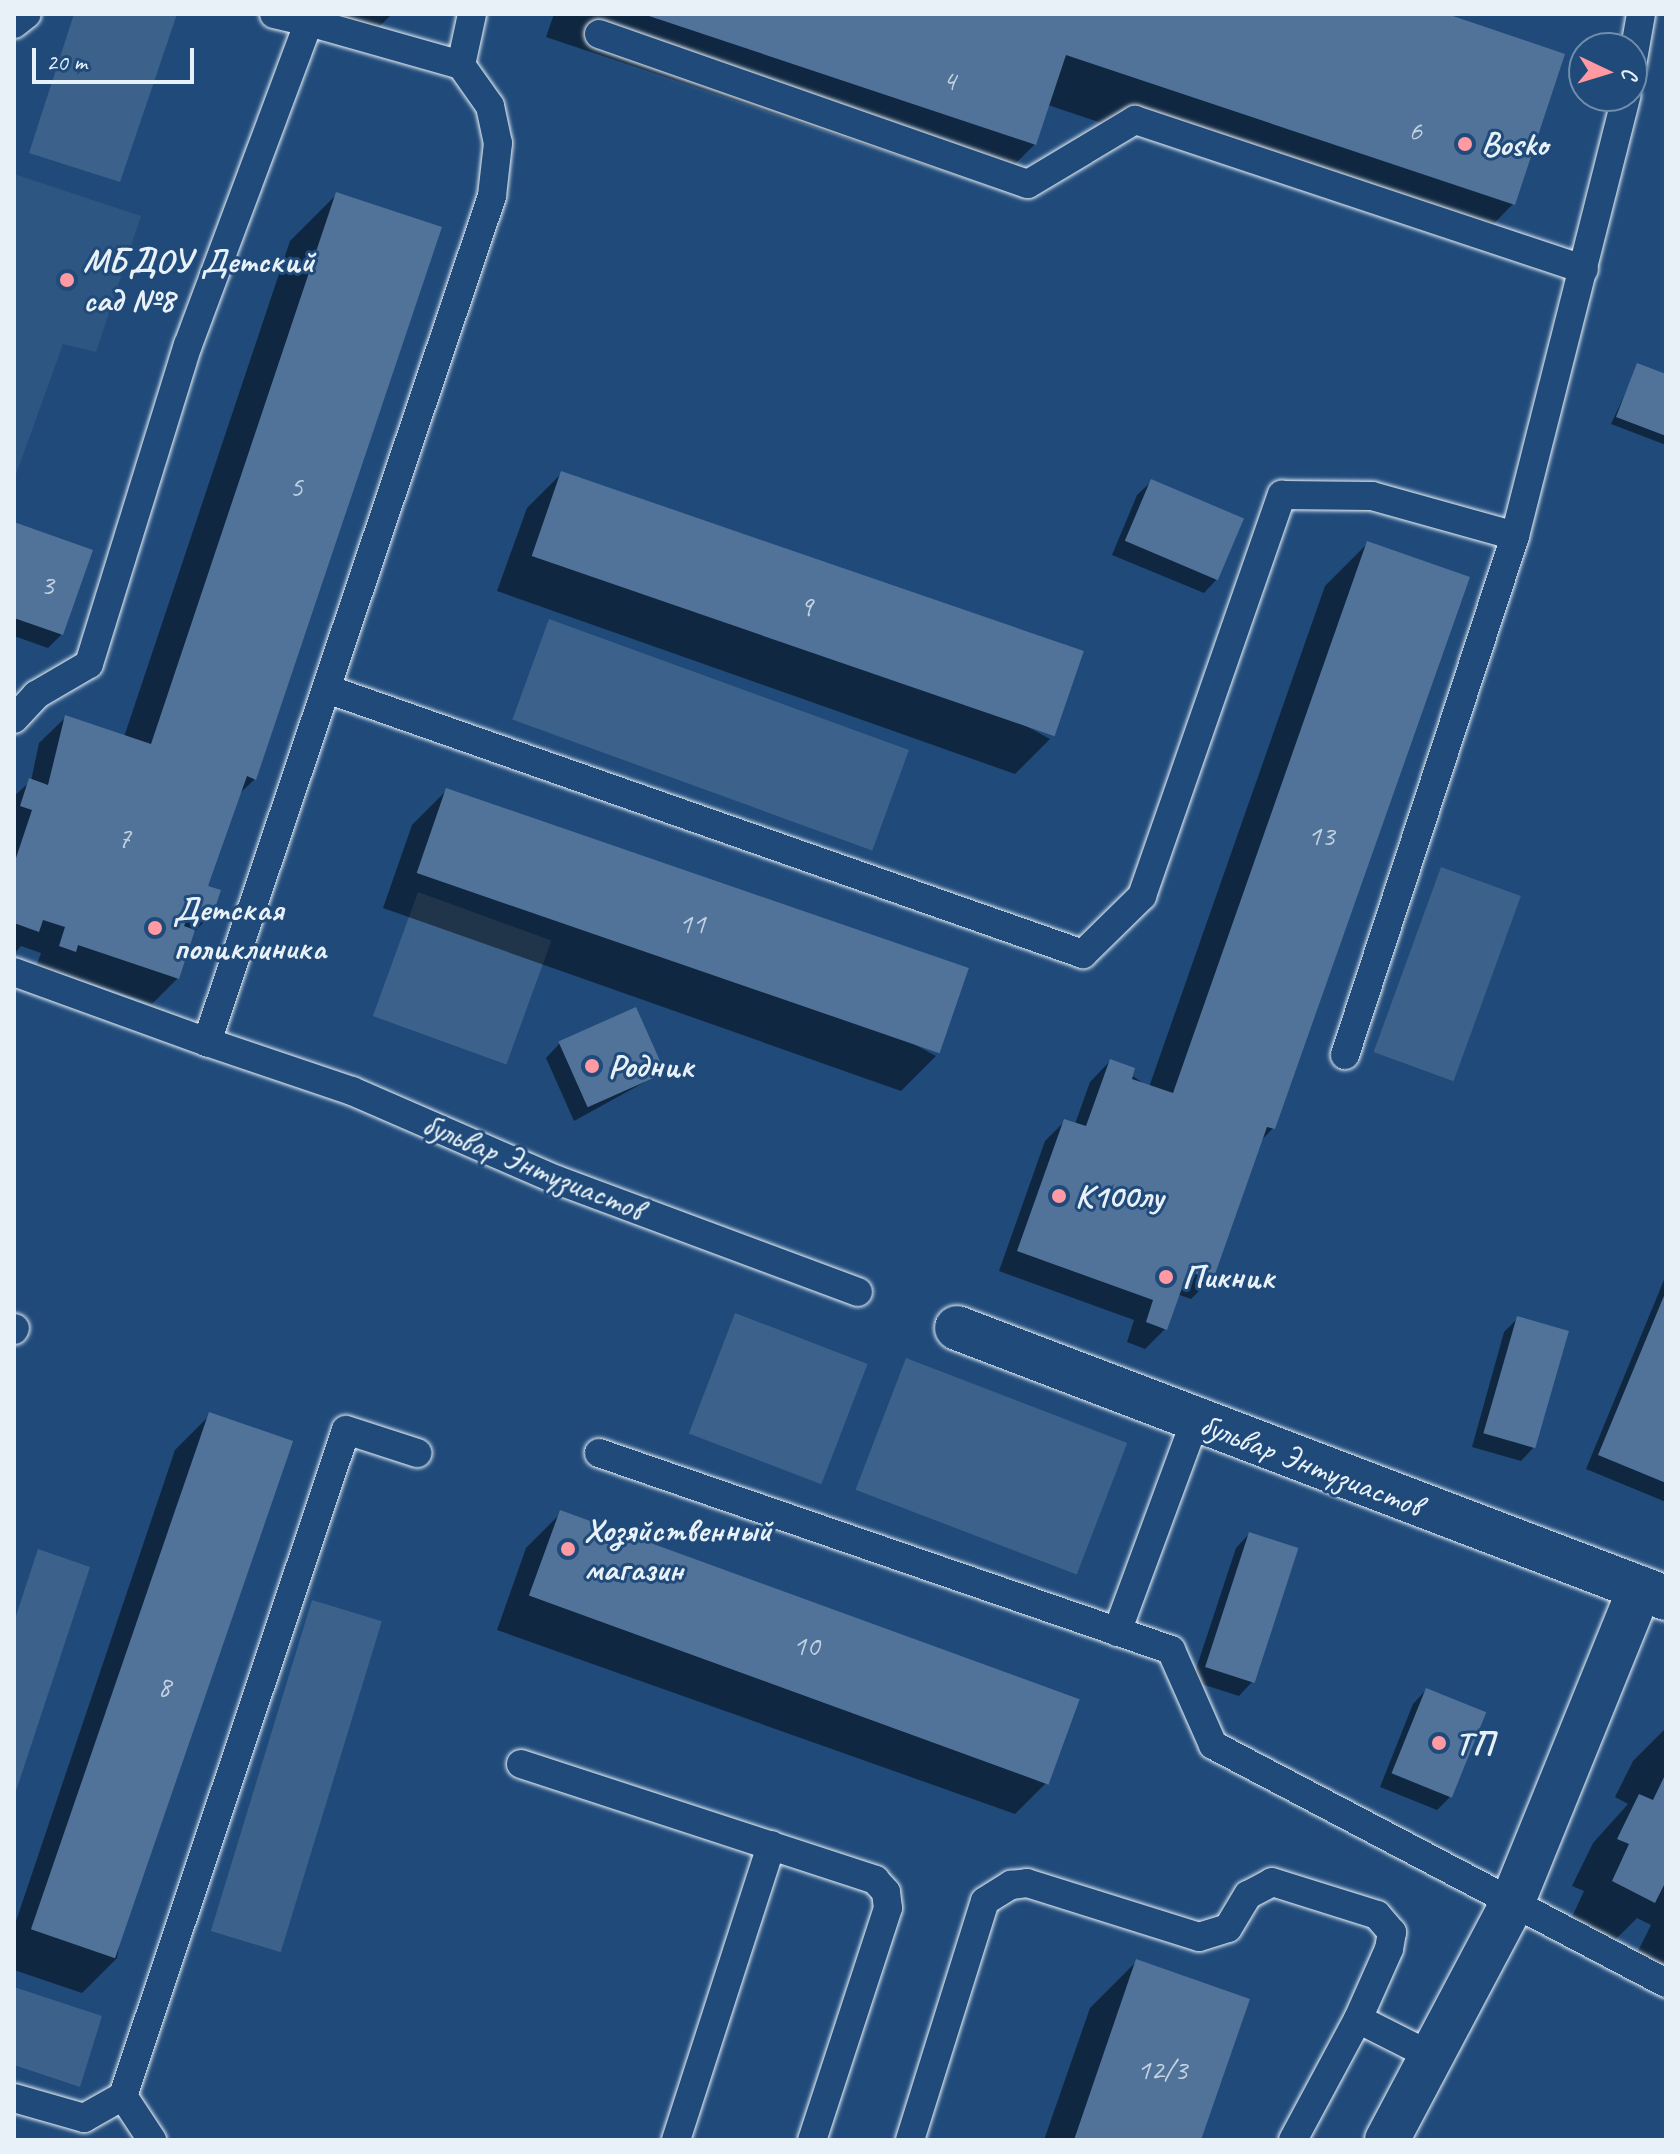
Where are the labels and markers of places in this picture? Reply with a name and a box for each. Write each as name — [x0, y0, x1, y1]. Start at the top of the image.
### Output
place label: Bosko — [1481, 124, 1548, 164]
marker: Bosko — [1456, 135, 1474, 153]
place label: МБДОУ Детский сад №8 — [83, 240, 314, 320]
marker: МБДОУ Детский сад №8 — [58, 271, 76, 289]
place label: Детская поликлиника — [173, 888, 326, 968]
marker: Детская поликлиника — [144, 917, 166, 939]
place label: Родник — [608, 1046, 694, 1086]
marker: Родник — [583, 1057, 601, 1075]
place label: К100лу — [1075, 1176, 1163, 1216]
marker: К100лу — [1050, 1187, 1068, 1205]
place label: Пикник — [1182, 1257, 1275, 1297]
marker: Пикник — [1157, 1268, 1175, 1286]
place label: Хозяйственный магазин — [584, 1509, 772, 1588]
marker: Хозяйственный магазин — [559, 1540, 577, 1558]
place label: ТП — [1455, 1723, 1493, 1763]
marker: ТП — [1430, 1734, 1448, 1752]

